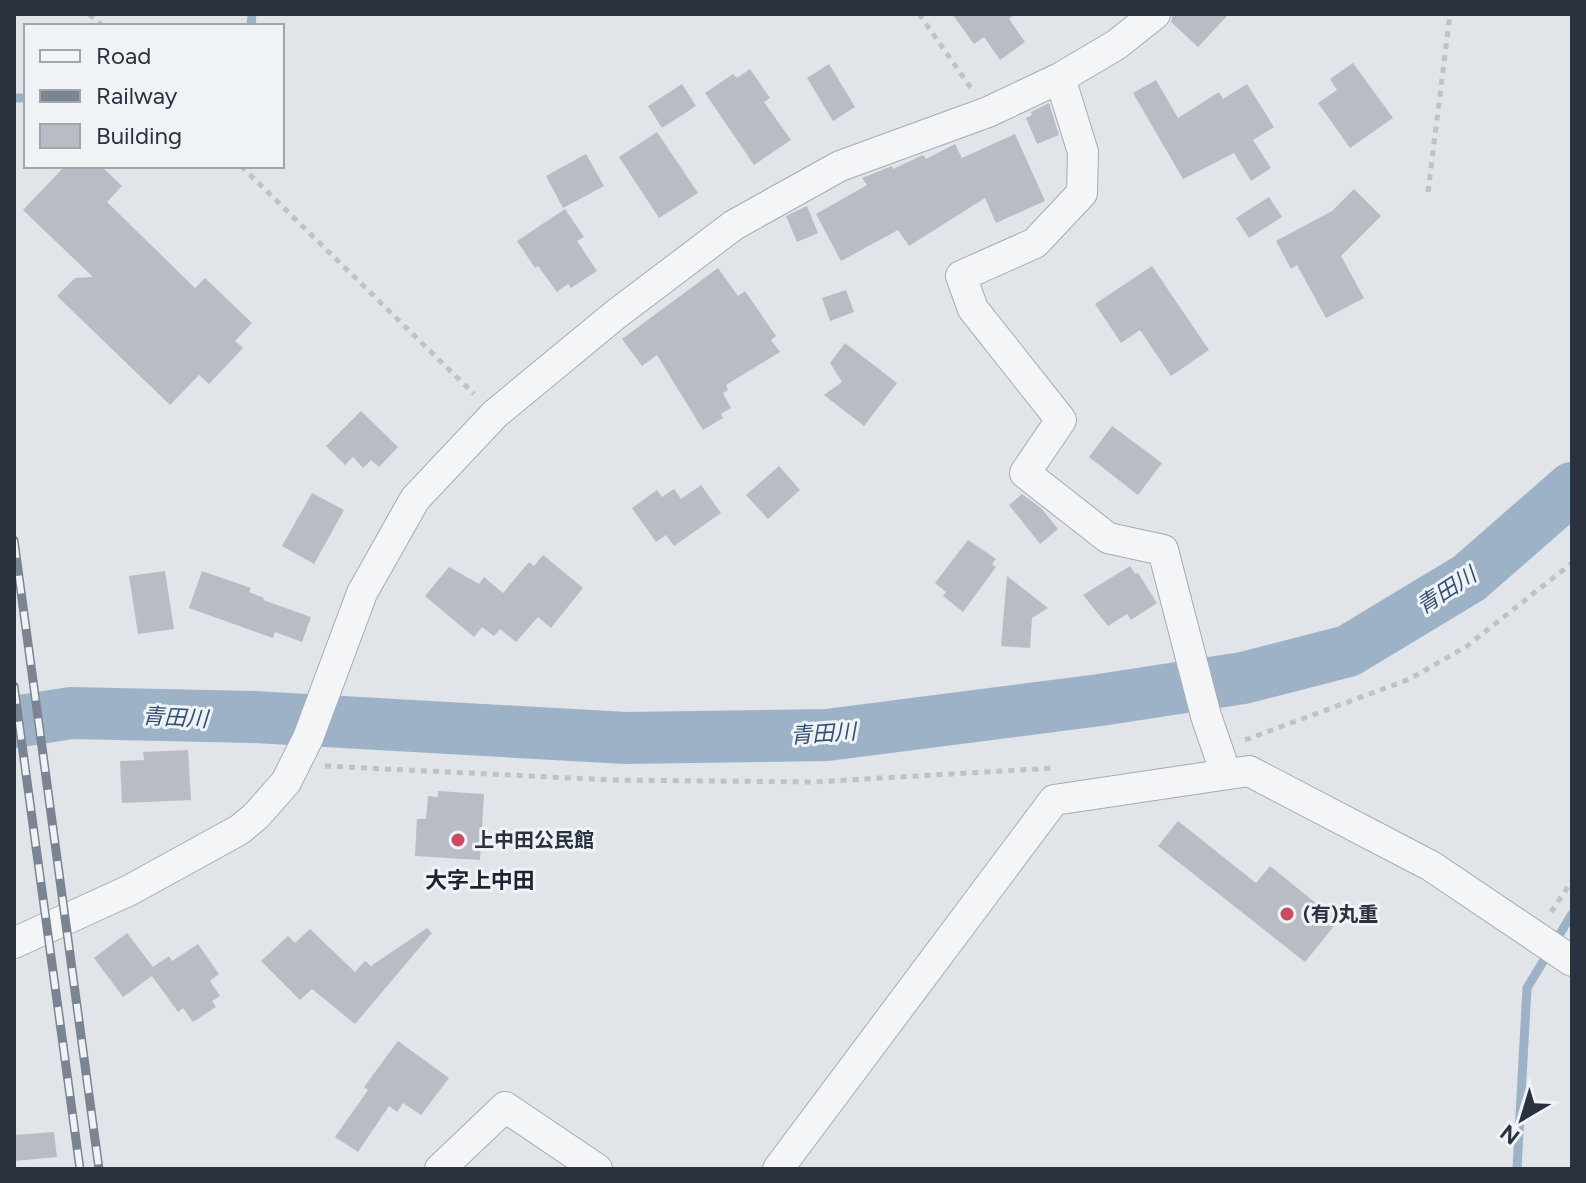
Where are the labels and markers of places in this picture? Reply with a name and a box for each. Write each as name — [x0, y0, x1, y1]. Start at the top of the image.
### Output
place label: 上中田公民館 — [474, 828, 594, 852]
marker: 上中田公民館 — [449, 831, 467, 849]
place label: (有)丸重 — [1303, 902, 1378, 926]
marker: (有)丸重 — [1278, 905, 1296, 923]

